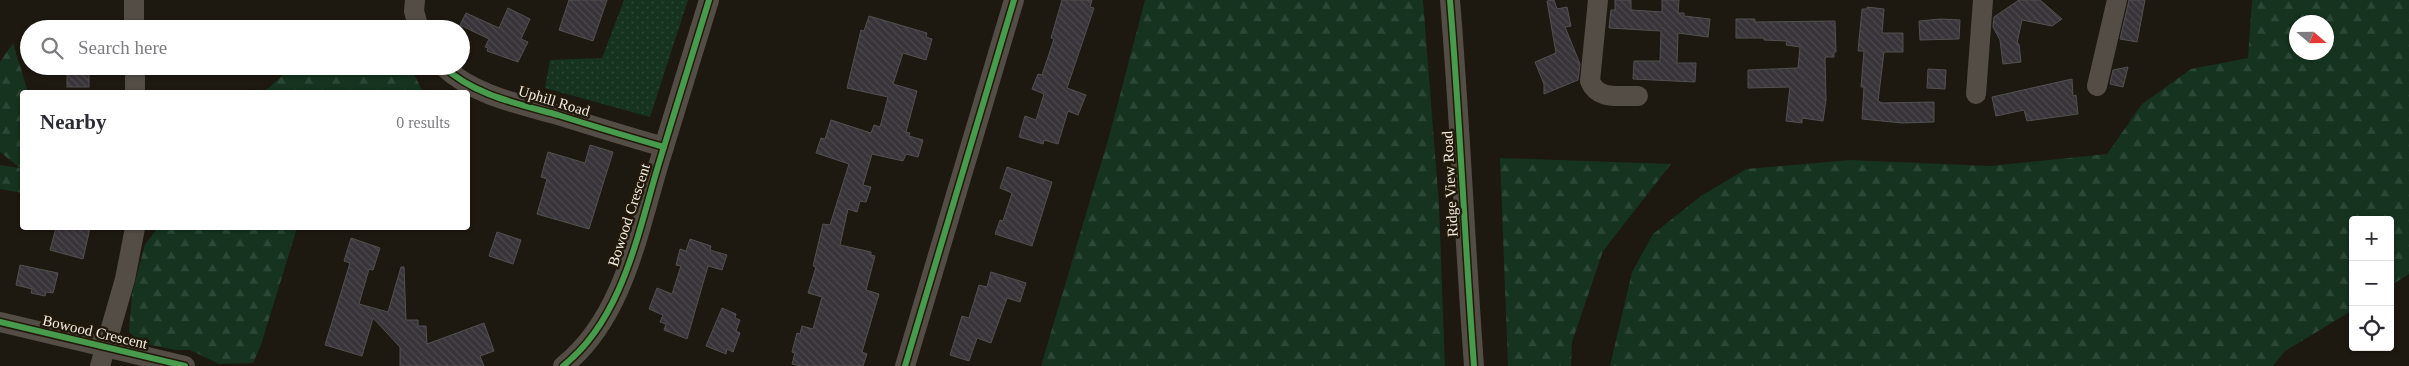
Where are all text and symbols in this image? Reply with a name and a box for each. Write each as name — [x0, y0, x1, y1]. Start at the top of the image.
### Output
north arrow — [2289, 15, 2334, 60]
search box — [20, 20, 470, 75]
icon: search — [38, 34, 66, 62]
text: Search here — [78, 37, 167, 58]
street label: Uphill Road — [516, 83, 592, 120]
text: Nearby — [40, 110, 107, 134]
text: 0 results — [396, 114, 450, 131]
street label: Ridge View Road — [1439, 130, 1461, 238]
street label: Bowood Crescent — [605, 161, 653, 268]
map controls — [2349, 216, 2394, 351]
button: + — [2349, 216, 2394, 261]
button: − — [2349, 261, 2394, 306]
button: locate — [2349, 306, 2394, 351]
street label: Bowood Crescent — [41, 312, 150, 352]

